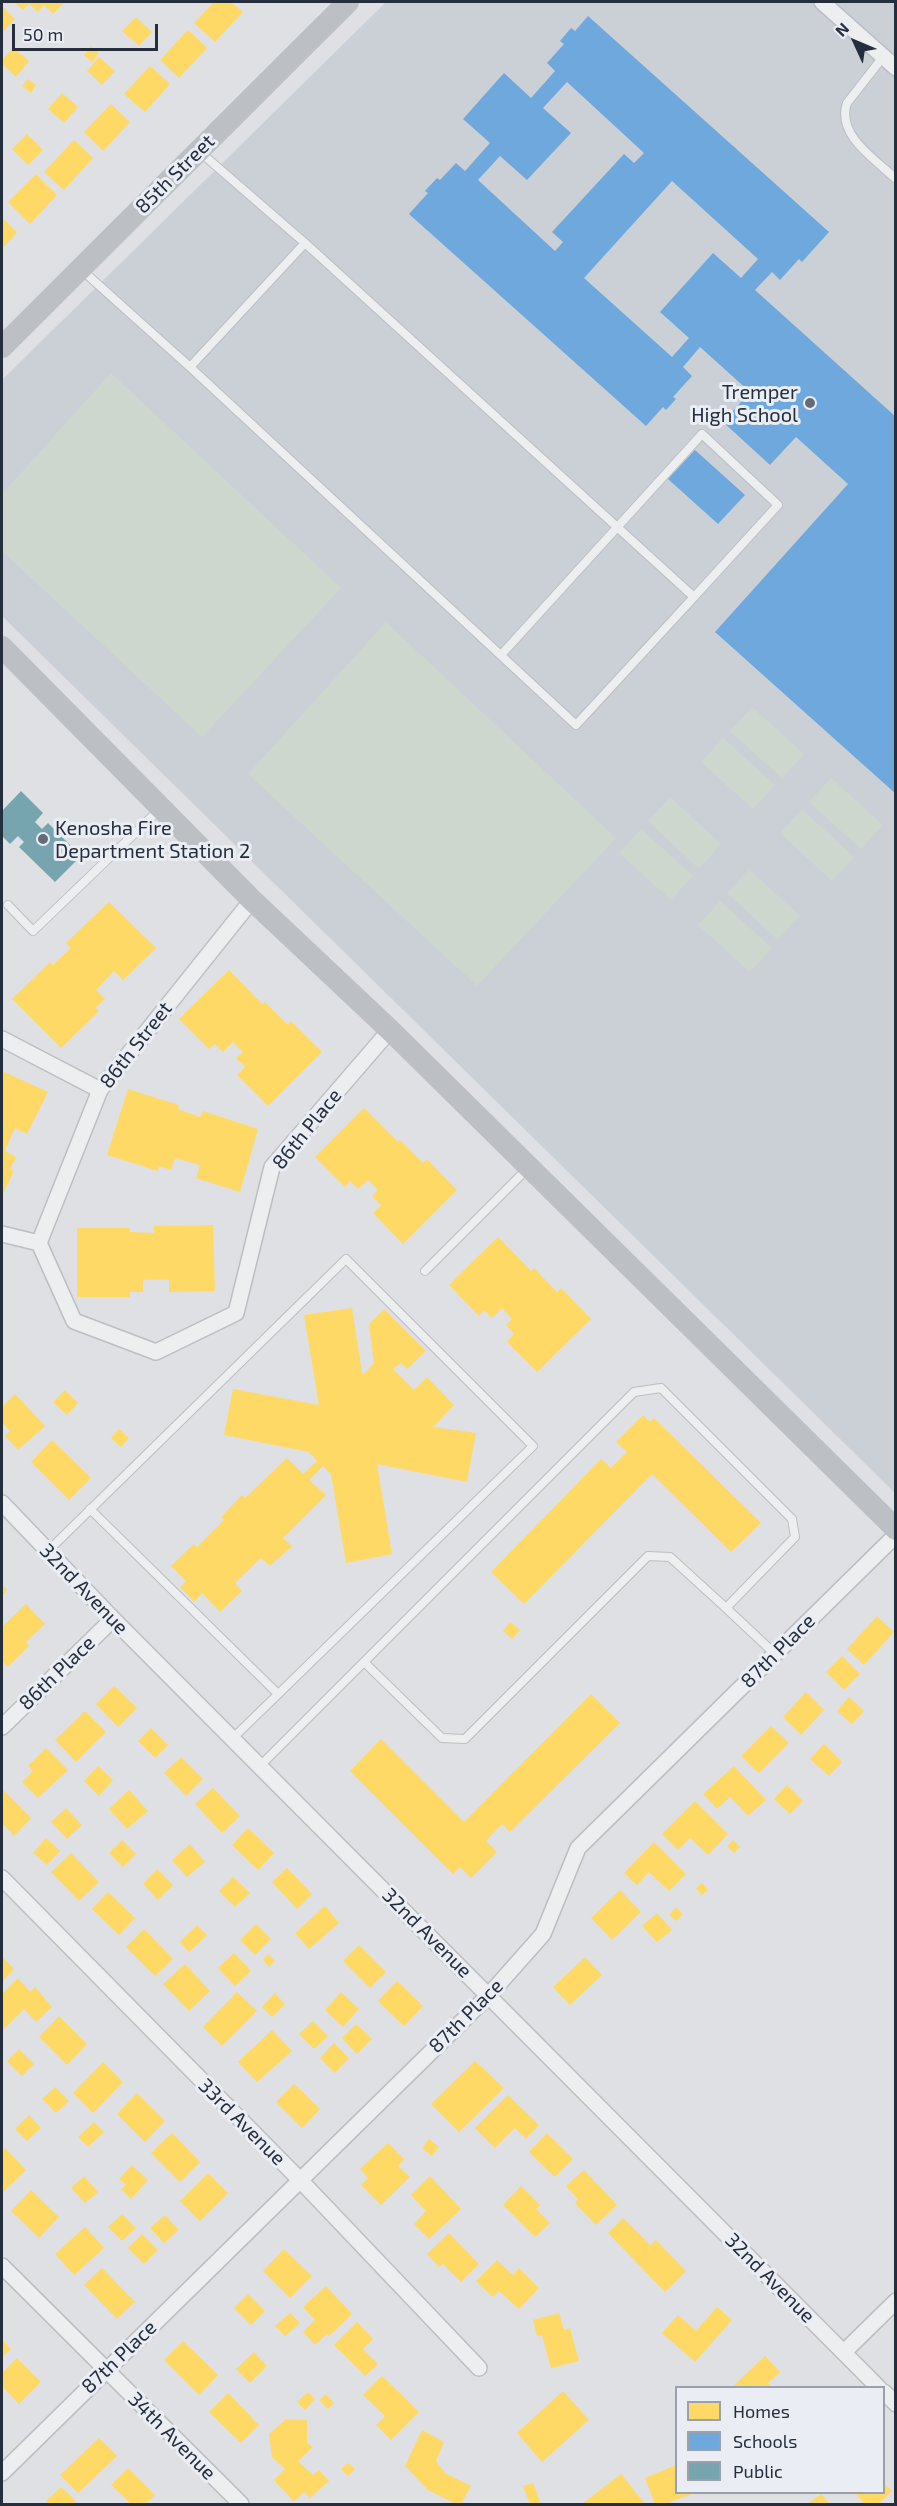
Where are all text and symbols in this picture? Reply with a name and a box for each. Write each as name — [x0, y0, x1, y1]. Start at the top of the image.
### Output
scale bar — [15, 12, 160, 50]
north arrow — [825, 12, 885, 72]
text: N — [831, 18, 853, 40]
text: 50 m — [23, 23, 63, 45]
street label: 85th Street — [130, 129, 220, 219]
place label: Tremper High School — [691, 380, 798, 427]
marker: Tremper High School — [803, 396, 817, 410]
place label: Kenosha Fire Department Station 2 — [55, 816, 250, 863]
marker: Kenosha Fire Department Station 2 — [36, 832, 50, 846]
street label: 86th Street — [95, 997, 177, 1093]
street label: 86th Place — [267, 1084, 347, 1174]
street label: 32nd Avenue — [35, 1539, 133, 1639]
street label: 87th Place — [736, 1609, 820, 1693]
street label: 86th Place — [14, 1631, 100, 1715]
street label: 32nd Avenue — [377, 1883, 477, 1983]
street label: 87th Place — [424, 1974, 508, 2058]
street label: 33rd Avenue — [194, 2074, 290, 2170]
street label: 32nd Avenue — [720, 2228, 820, 2328]
street label: 87th Place — [76, 2315, 162, 2399]
legend — [675, 2386, 885, 2494]
street label: 34th Avenue — [123, 2387, 221, 2485]
text: Homes — [733, 2400, 790, 2422]
text: Schools — [733, 2430, 797, 2452]
text: Public — [733, 2460, 783, 2482]

